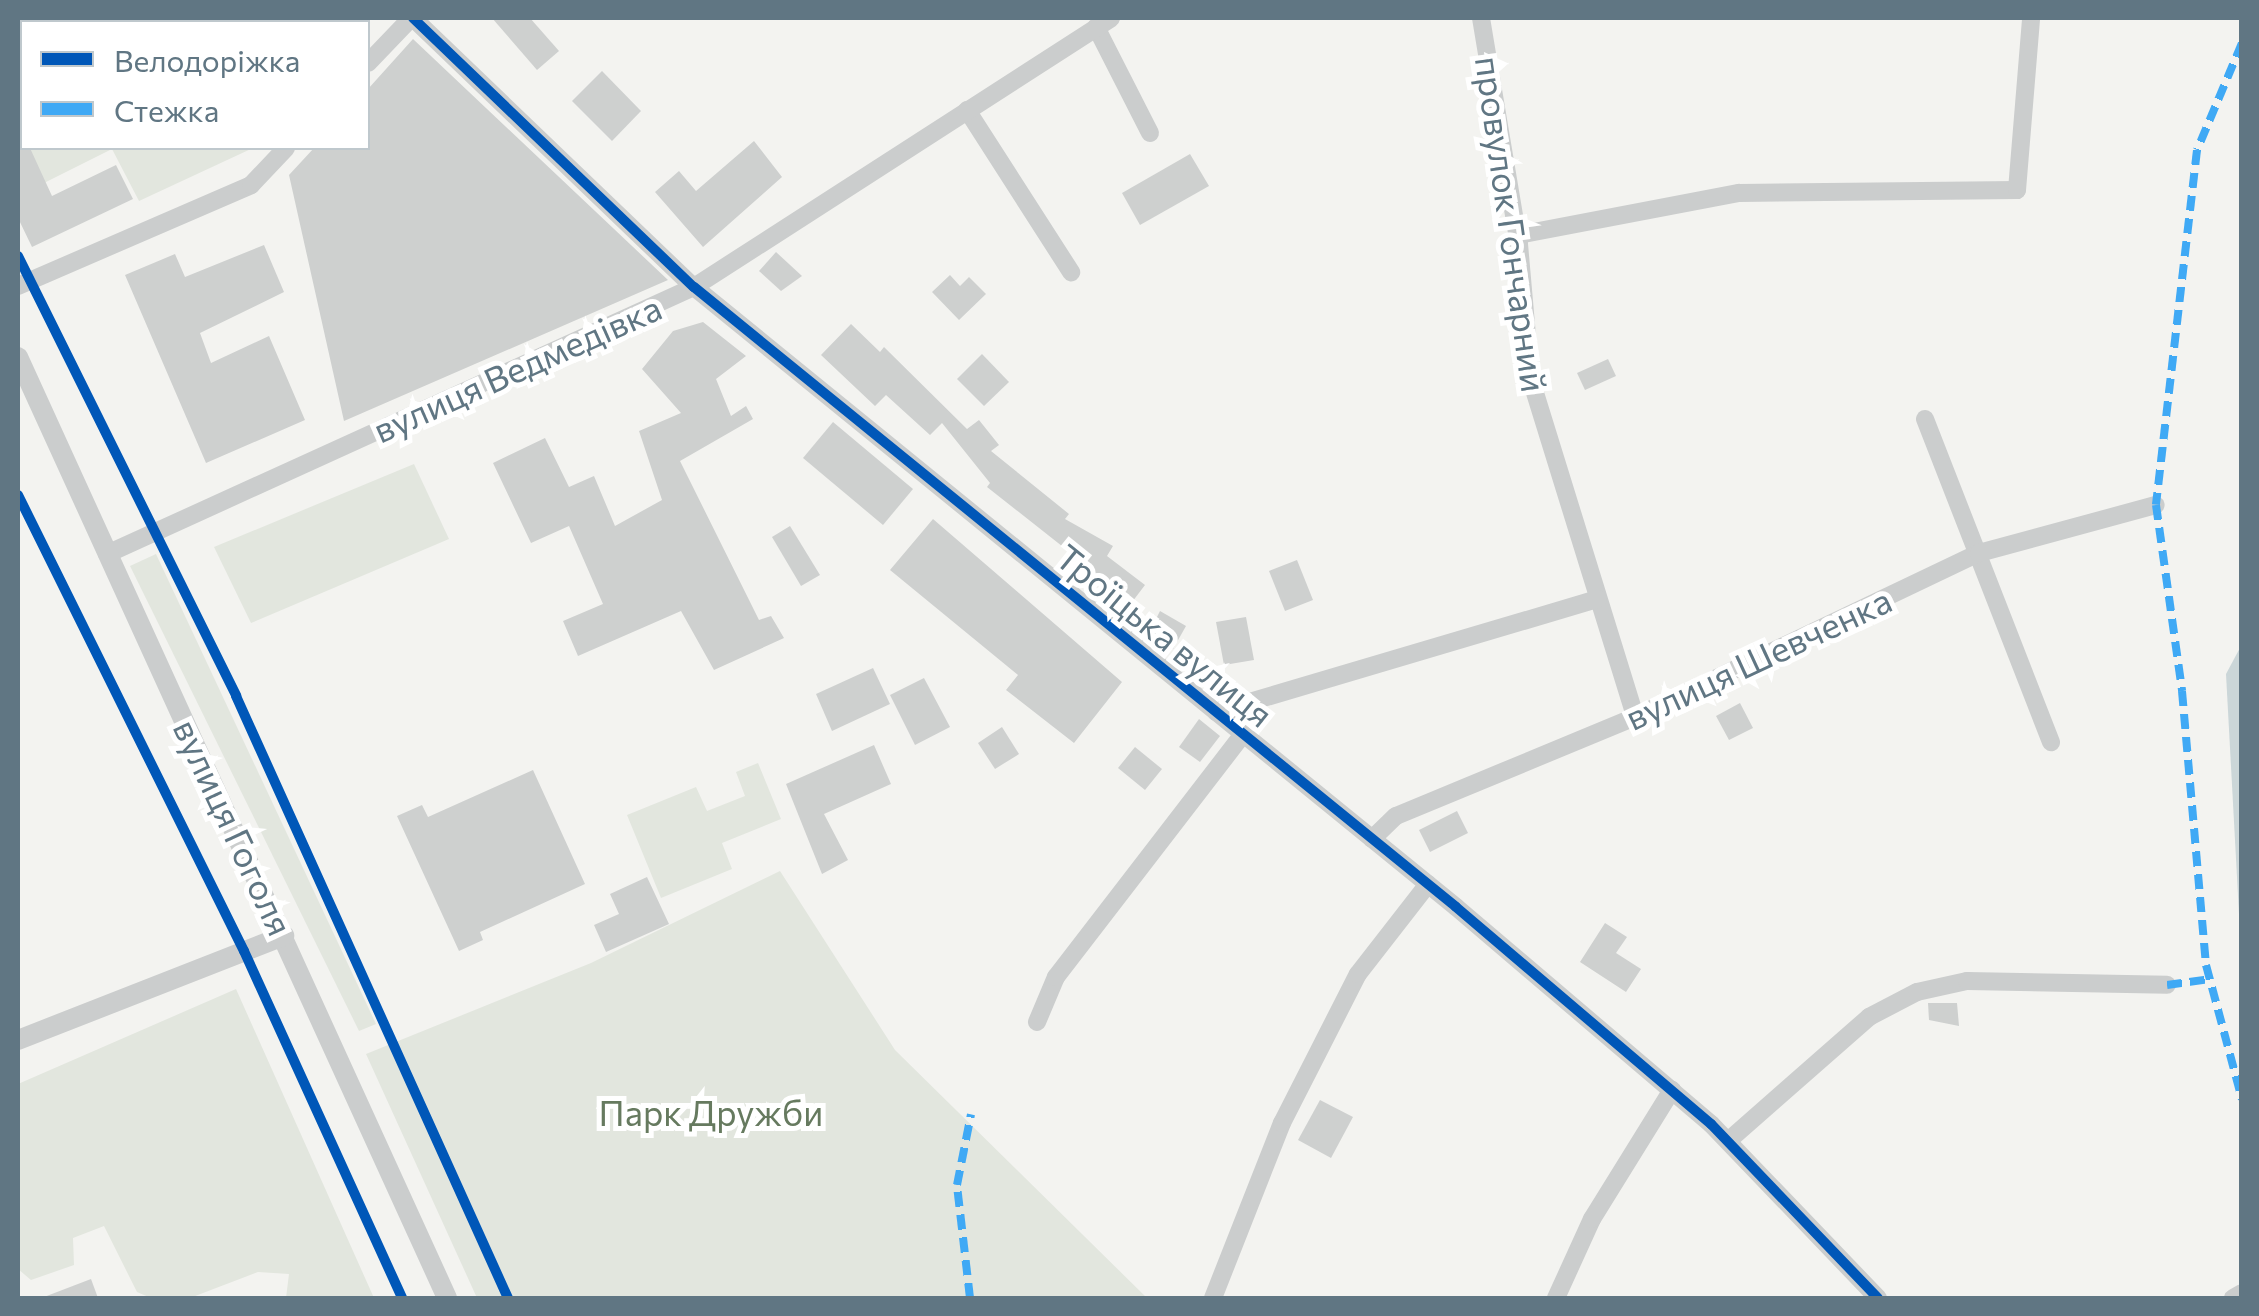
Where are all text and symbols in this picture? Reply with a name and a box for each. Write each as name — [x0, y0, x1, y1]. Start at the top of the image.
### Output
legend — [20, 20, 370, 150]
text: Велодоріжка — [114, 41, 300, 78]
street label: провулок Гончарний — [1468, 53, 1556, 395]
text: Стежка — [114, 91, 219, 128]
street label: вулиця Ведмедівка — [366, 286, 668, 450]
street label: Троїцька вулиця — [1048, 535, 1282, 735]
street label: вулиця Шевченка — [1618, 578, 1898, 738]
street label: вулиця Гоголя — [166, 712, 302, 942]
park label: Парк Дружби — [599, 1091, 823, 1133]

